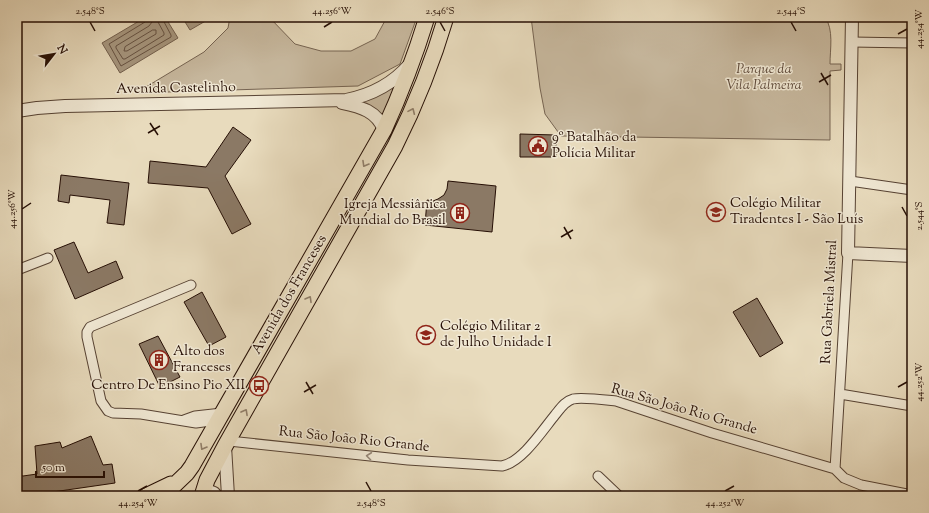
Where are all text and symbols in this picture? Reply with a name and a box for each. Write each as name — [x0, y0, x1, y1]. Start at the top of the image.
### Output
text: 2.548°S — [75, 4, 105, 19]
text: 44.256°W — [312, 4, 352, 19]
text: 2.546°S — [425, 4, 455, 19]
text: 2.544°S — [776, 4, 806, 19]
text: 44.254°W — [912, 9, 927, 49]
north arrow — [34, 34, 74, 74]
text: N — [52, 41, 71, 57]
park label: Parque da Vila Palmeira — [726, 60, 802, 96]
street label: Avenida Castelinho — [116, 78, 236, 100]
one-way arrow — [407, 107, 415, 115]
place label: 9º Batalhão da Polícia Militar — [552, 128, 637, 164]
public building icon: 9º Batalhão da Polícia Militar — [527, 135, 549, 157]
one-way arrow — [363, 160, 370, 167]
text: 44.256°W — [5, 189, 20, 229]
place label: Colégio Militar Tiradentes I - São Luís — [730, 194, 863, 230]
place label: Igreja Messiânica Mundial do Brasil — [340, 195, 447, 231]
school or university icon: Colégio Militar Tiradentes I - São Luís — [705, 201, 727, 223]
text: 2.544°S — [912, 201, 927, 231]
building icon: Igreja Messiânica Mundial do Brasil — [449, 202, 471, 224]
street label: Avenida dos Franceses — [248, 231, 332, 359]
street label: Rua Gabriela Mistral — [817, 239, 843, 365]
one-way arrow — [304, 296, 311, 303]
place label: Colégio Militar 2 de Julho Unidade I — [440, 317, 552, 353]
school or university icon: Colégio Militar 2 de Julho Unidade I — [415, 324, 437, 346]
place label: Alto dos Franceses — [173, 342, 231, 378]
building icon: Alto dos Franceses — [148, 349, 170, 371]
text: 44.252°W — [912, 363, 927, 401]
bus stop icon: Centro De Ensino Pio XII — [248, 375, 270, 397]
place label: Centro De Ensino Pio XII — [91, 376, 245, 396]
street label: Rua São João Rio Grande — [609, 380, 759, 440]
one-way arrow — [240, 409, 247, 416]
street label: Rua São João Rio Grande — [278, 422, 430, 458]
one-way arrow — [200, 443, 207, 450]
one-way arrow — [366, 451, 372, 460]
scale bar — [36, 453, 104, 479]
text: 50 m — [41, 459, 65, 477]
text: 44.254°W — [118, 496, 158, 511]
text: 2.548°S — [356, 496, 386, 511]
text: 44.252°W — [706, 496, 744, 511]

